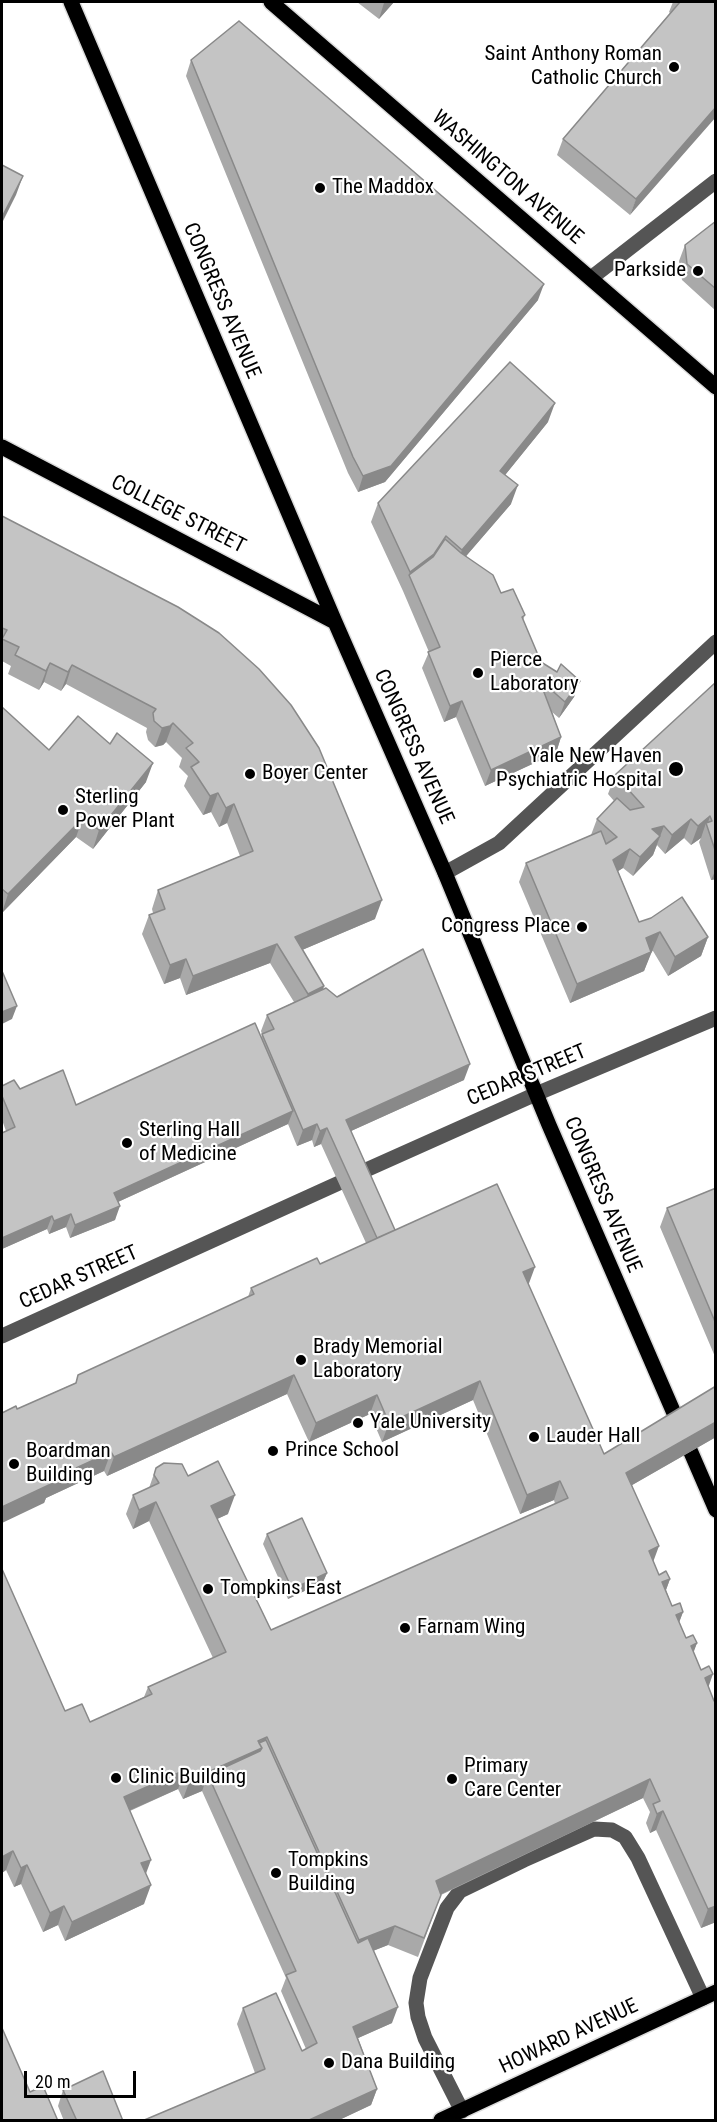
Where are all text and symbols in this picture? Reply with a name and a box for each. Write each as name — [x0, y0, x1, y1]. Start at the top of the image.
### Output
place label: Saint Anthony Roman Catholic Church — [484, 42, 662, 92]
marker: Saint Anthony Roman Catholic Church — [667, 60, 681, 74]
street label: WASHINGTON AVENUE — [426, 106, 588, 250]
place label: The Maddox — [332, 175, 434, 201]
marker: The Maddox — [313, 181, 327, 195]
street label: CONGRESS AVENUE — [177, 219, 265, 383]
place label: Parkside — [614, 258, 686, 284]
marker: Parkside — [691, 264, 705, 278]
street label: COLLEGE STREET — [107, 470, 249, 560]
place label: Pierce Laboratory — [490, 648, 579, 698]
street label: CONGRESS AVENUE — [368, 666, 458, 828]
marker: Pierce Laboratory — [471, 666, 485, 680]
place label: Yale New Haven Psychiatric Hospital — [496, 744, 662, 794]
marker: Yale New Haven Psychiatric Hospital — [667, 760, 685, 778]
place label: Boyer Center — [262, 761, 368, 787]
marker: Boyer Center — [243, 767, 257, 781]
place label: Sterling Power Plant — [75, 785, 175, 835]
marker: Sterling Power Plant — [56, 803, 70, 817]
place label: Congress Place — [441, 914, 570, 940]
marker: Congress Place — [575, 920, 589, 934]
street label: CEDAR STREET — [464, 1040, 590, 1112]
street label: CONGRESS AVENUE — [558, 1113, 646, 1277]
place label: Sterling Hall of Medicine — [139, 1118, 240, 1168]
marker: Sterling Hall of Medicine — [120, 1136, 134, 1150]
street label: CEDAR STREET — [16, 1241, 142, 1315]
place label: Brady Memorial Laboratory — [313, 1335, 443, 1385]
marker: Brady Memorial Laboratory — [294, 1353, 308, 1367]
place label: Yale University — [370, 1410, 491, 1436]
marker: Yale University — [351, 1416, 365, 1430]
place label: Lauder Hall — [546, 1424, 640, 1450]
marker: Lauder Hall — [527, 1430, 541, 1444]
place label: Prince School — [285, 1438, 399, 1464]
place label: Boardman Building — [26, 1439, 111, 1489]
marker: Prince School — [266, 1444, 280, 1458]
marker: Boardman Building — [7, 1457, 21, 1471]
place label: Tompkins East — [220, 1576, 342, 1602]
marker: Tompkins East — [201, 1582, 215, 1596]
place label: Farnam Wing — [417, 1615, 525, 1641]
marker: Farnam Wing — [398, 1621, 412, 1635]
place label: Primary Care Center — [464, 1754, 561, 1804]
place label: Clinic Building — [128, 1765, 246, 1791]
marker: Clinic Building — [109, 1771, 123, 1785]
marker: Primary Care Center — [445, 1772, 459, 1786]
place label: Tompkins Building — [288, 1848, 369, 1898]
marker: Tompkins Building — [269, 1866, 283, 1880]
street label: HOWARD AVENUE — [496, 1994, 642, 2080]
place label: Dana Building — [341, 2050, 455, 2076]
marker: Dana Building — [322, 2056, 336, 2070]
scale bar — [27, 2059, 140, 2097]
text: 20 m — [35, 2071, 70, 2092]

